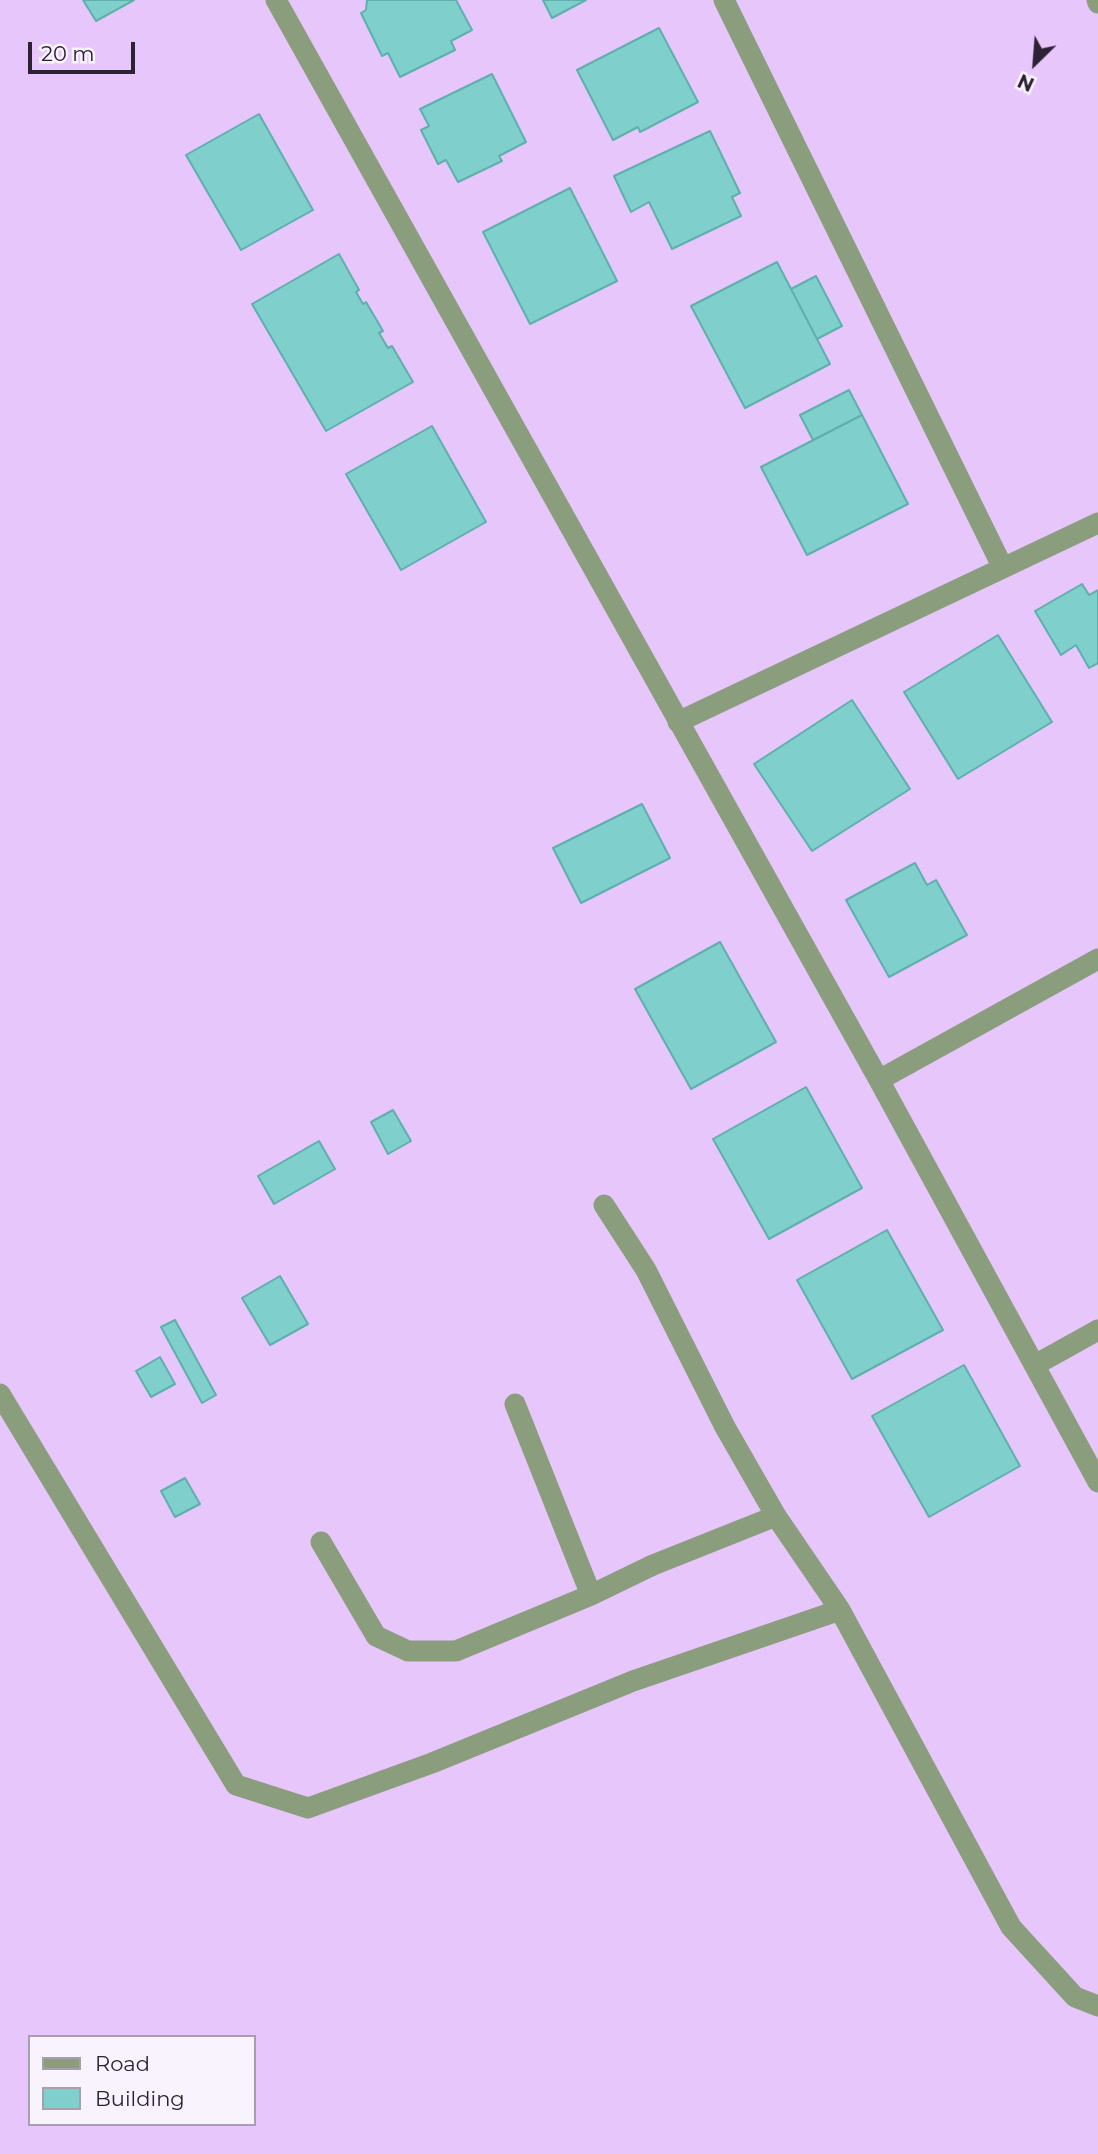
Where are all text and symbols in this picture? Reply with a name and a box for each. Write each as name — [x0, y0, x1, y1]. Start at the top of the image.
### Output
scale bar — [32, 28, 138, 72]
north arrow — [1000, 28, 1070, 98]
text: 20 m — [41, 41, 95, 66]
text: N — [1014, 69, 1038, 96]
legend — [28, 2035, 256, 2126]
text: Road — [95, 2051, 150, 2076]
text: Building — [95, 2086, 185, 2111]

